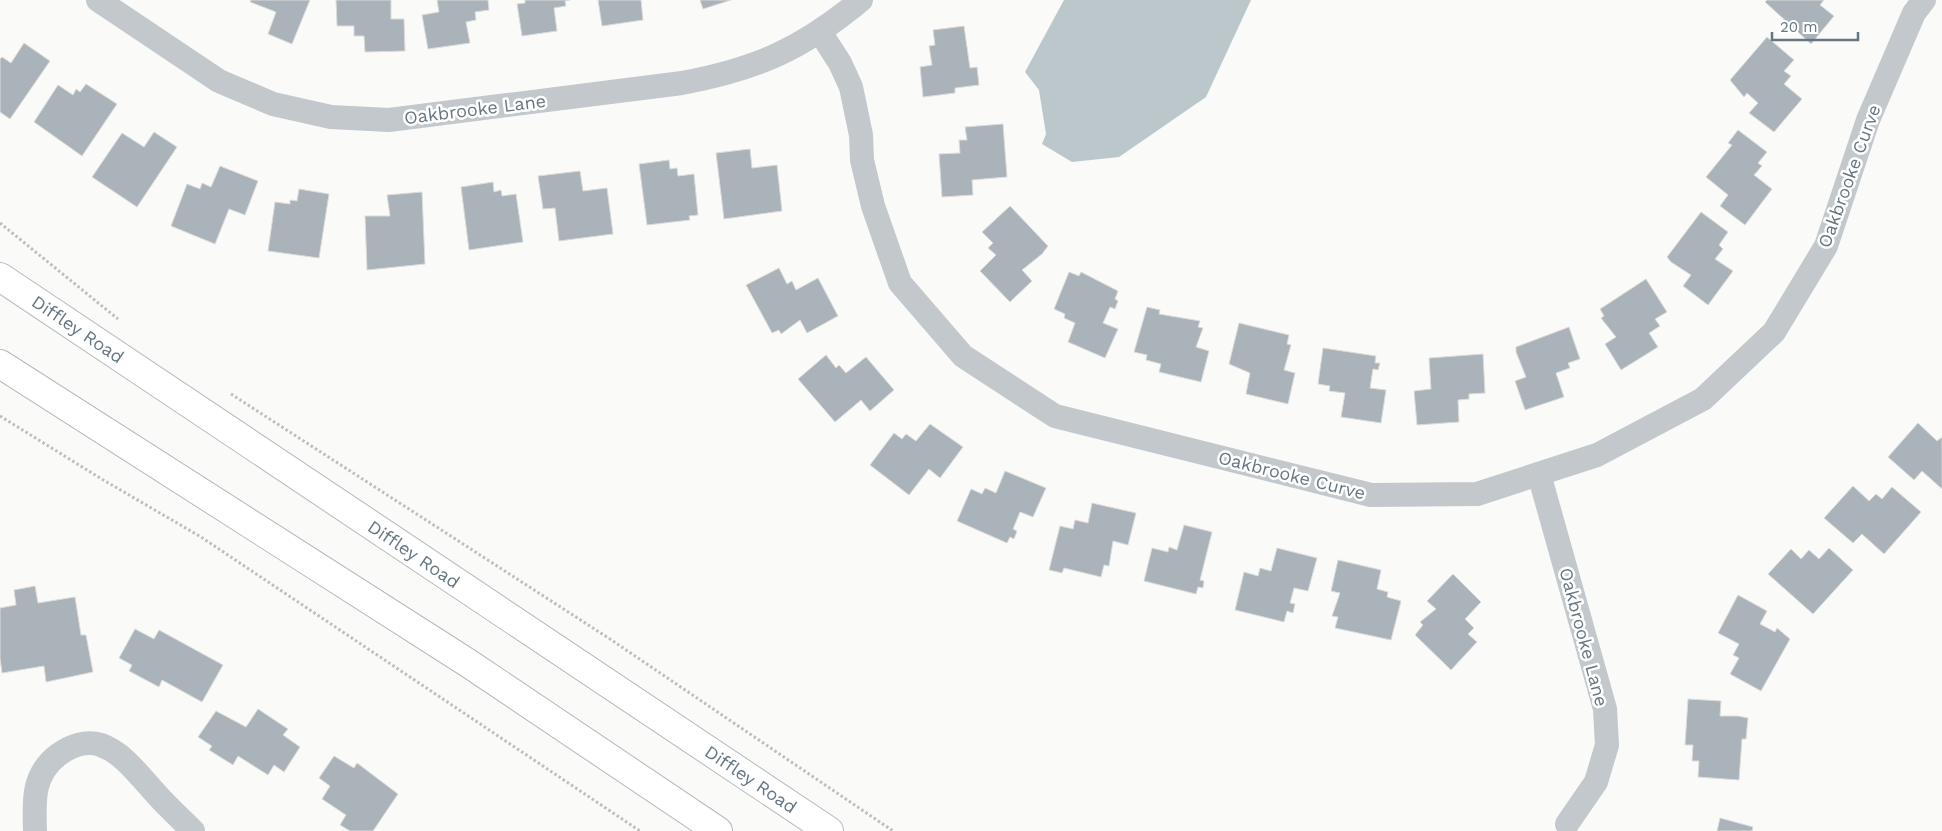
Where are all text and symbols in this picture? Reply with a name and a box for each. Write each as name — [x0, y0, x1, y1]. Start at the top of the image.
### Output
scale bar — [1772, 10, 1858, 42]
text: 20 m — [1780, 18, 1818, 36]
street label: Oakbrooke Lane — [403, 90, 547, 128]
street label: Oakbrooke Curve — [1813, 102, 1885, 250]
street label: Diffley Road — [28, 291, 128, 367]
street label: Oakbrooke Curve — [1216, 447, 1368, 503]
street label: Diffley Road — [364, 516, 464, 592]
street label: Oakbrooke Lane — [1555, 565, 1613, 709]
street label: Diffley Road — [701, 741, 801, 817]

